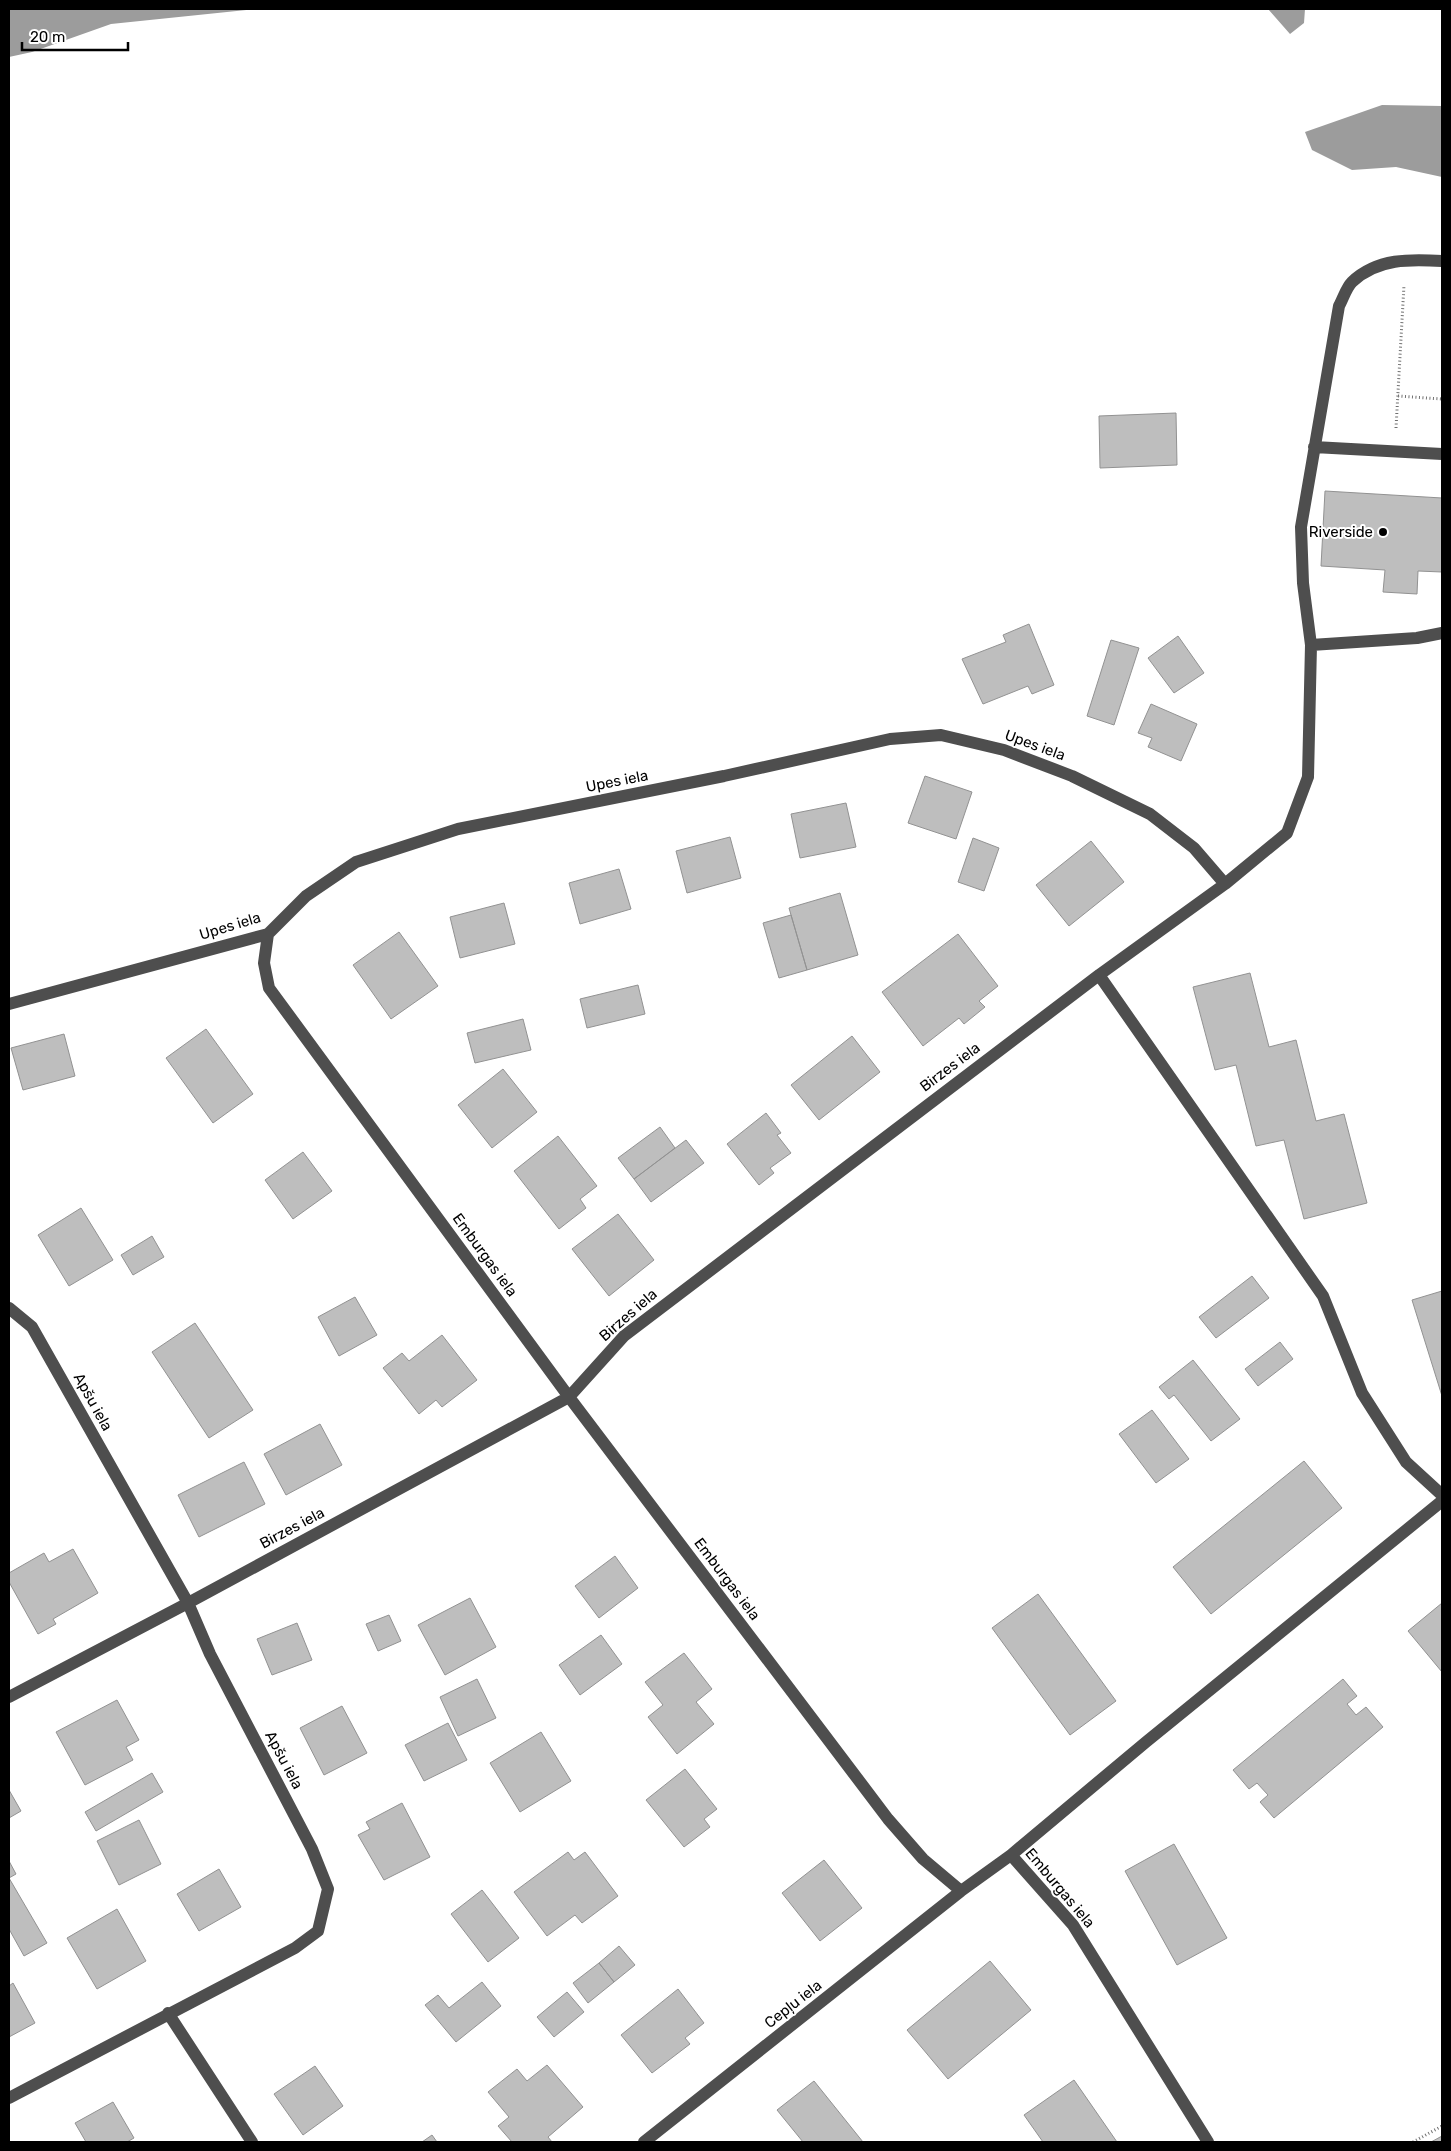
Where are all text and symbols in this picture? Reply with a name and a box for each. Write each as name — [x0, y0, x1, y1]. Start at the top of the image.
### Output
scale bar — [22, 20, 129, 52]
text: 20 m — [30, 28, 65, 46]
place label: Riverside — [1309, 523, 1373, 541]
marker: Riverside — [1377, 526, 1389, 538]
street label: Upes iela — [1002, 726, 1068, 764]
street label: Upes iela — [584, 766, 650, 796]
street label: Upes iela — [197, 908, 263, 944]
street label: Birzes iela — [916, 1039, 984, 1095]
street label: Emburgas iela — [449, 1210, 521, 1300]
street label: Birzes iela — [595, 1285, 661, 1345]
street label: Apšu iela — [70, 1370, 116, 1434]
street label: Birzes iela — [257, 1503, 327, 1553]
street label: Emburgas iela — [690, 1534, 764, 1624]
street label: Apšu iela — [261, 1728, 307, 1792]
street label: Emburgas iela — [1021, 1845, 1099, 1931]
street label: Cepļu iela — [761, 1976, 825, 2032]

